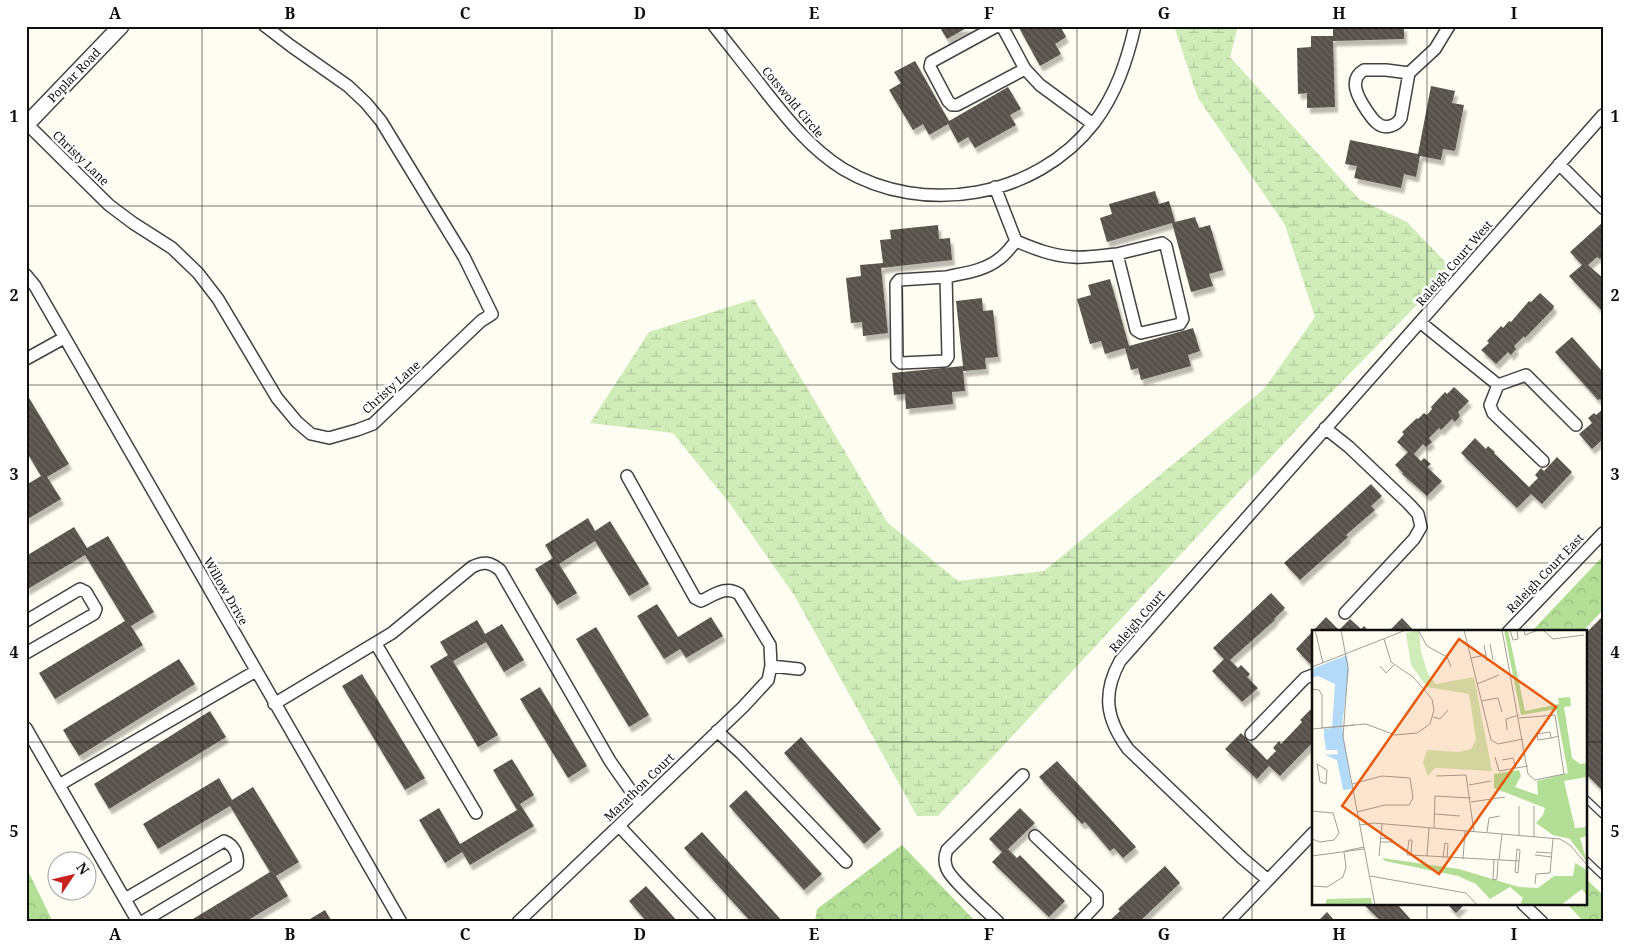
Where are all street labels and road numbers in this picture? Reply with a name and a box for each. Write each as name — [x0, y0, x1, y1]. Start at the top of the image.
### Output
street label: Poplar Road — [44, 44, 105, 106]
street label: Cotswold Circle — [758, 63, 828, 141]
street label: Christy Lane — [49, 127, 113, 189]
street label: Raleigh Court West — [1412, 216, 1496, 310]
street label: Christy Lane — [358, 356, 424, 418]
street label: Raleigh Court East — [1503, 529, 1587, 617]
street label: Willow Drive — [200, 554, 252, 628]
street label: Raleigh Court — [1105, 586, 1169, 656]
street label: Marathon Court — [600, 749, 678, 825]

